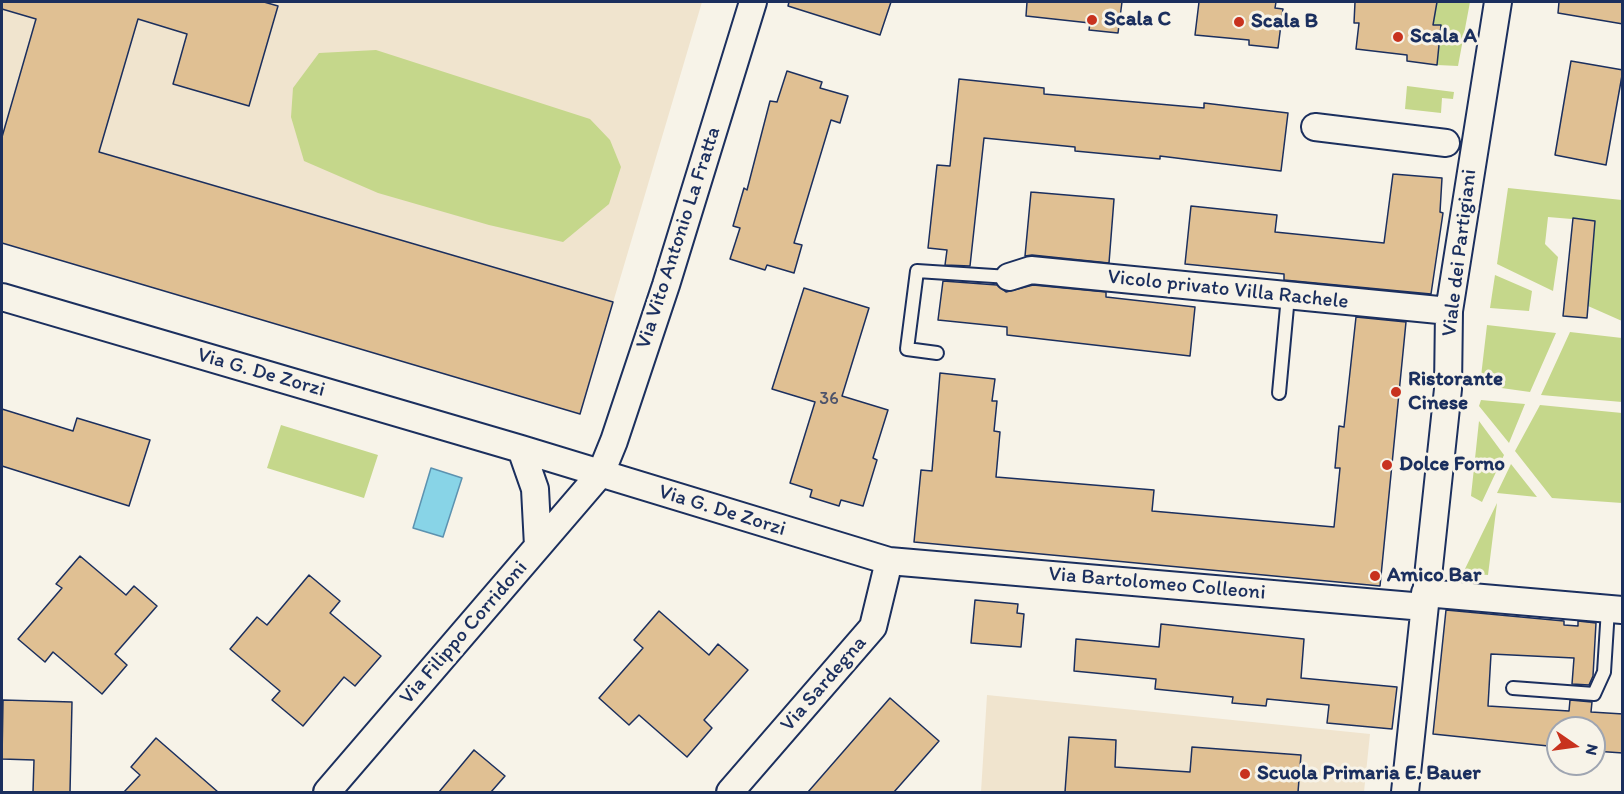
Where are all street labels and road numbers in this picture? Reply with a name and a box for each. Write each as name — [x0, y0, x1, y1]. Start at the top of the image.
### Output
street label: Via Vito Antonio La Fratta — [631, 124, 727, 352]
street label: Viale dei Partigiani — [1437, 168, 1483, 338]
street label: Vicolo privato Villa Rachele — [1106, 265, 1350, 315]
street label: Via G. De Zorzi — [194, 343, 328, 403]
street label: Via G. De Zorzi — [655, 480, 789, 542]
street label: Via Filippo Corridoni — [395, 556, 533, 710]
street label: Via Bartolomeo Colleoni — [1047, 562, 1267, 606]
street label: Via Sardegna — [776, 631, 872, 737]

